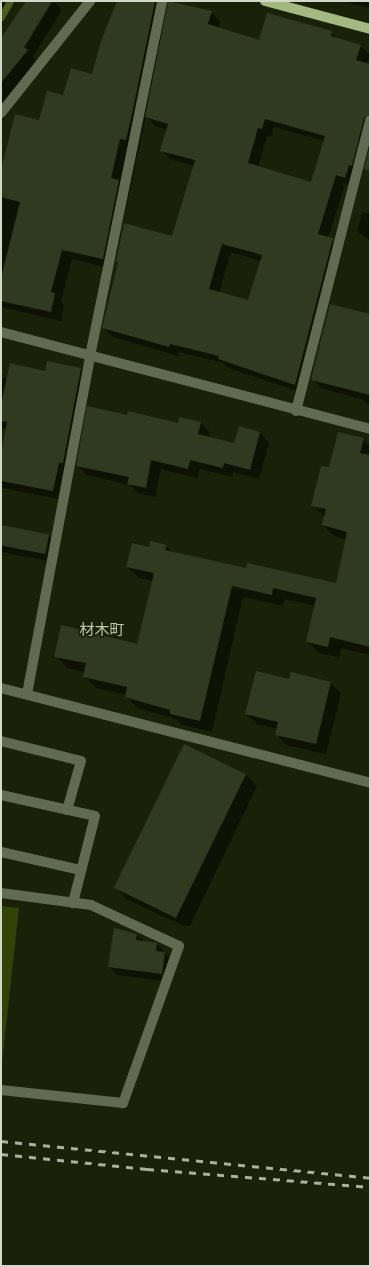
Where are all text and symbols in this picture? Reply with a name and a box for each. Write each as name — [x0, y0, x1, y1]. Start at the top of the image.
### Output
district label: 材木町 — [80, 621, 124, 639]

